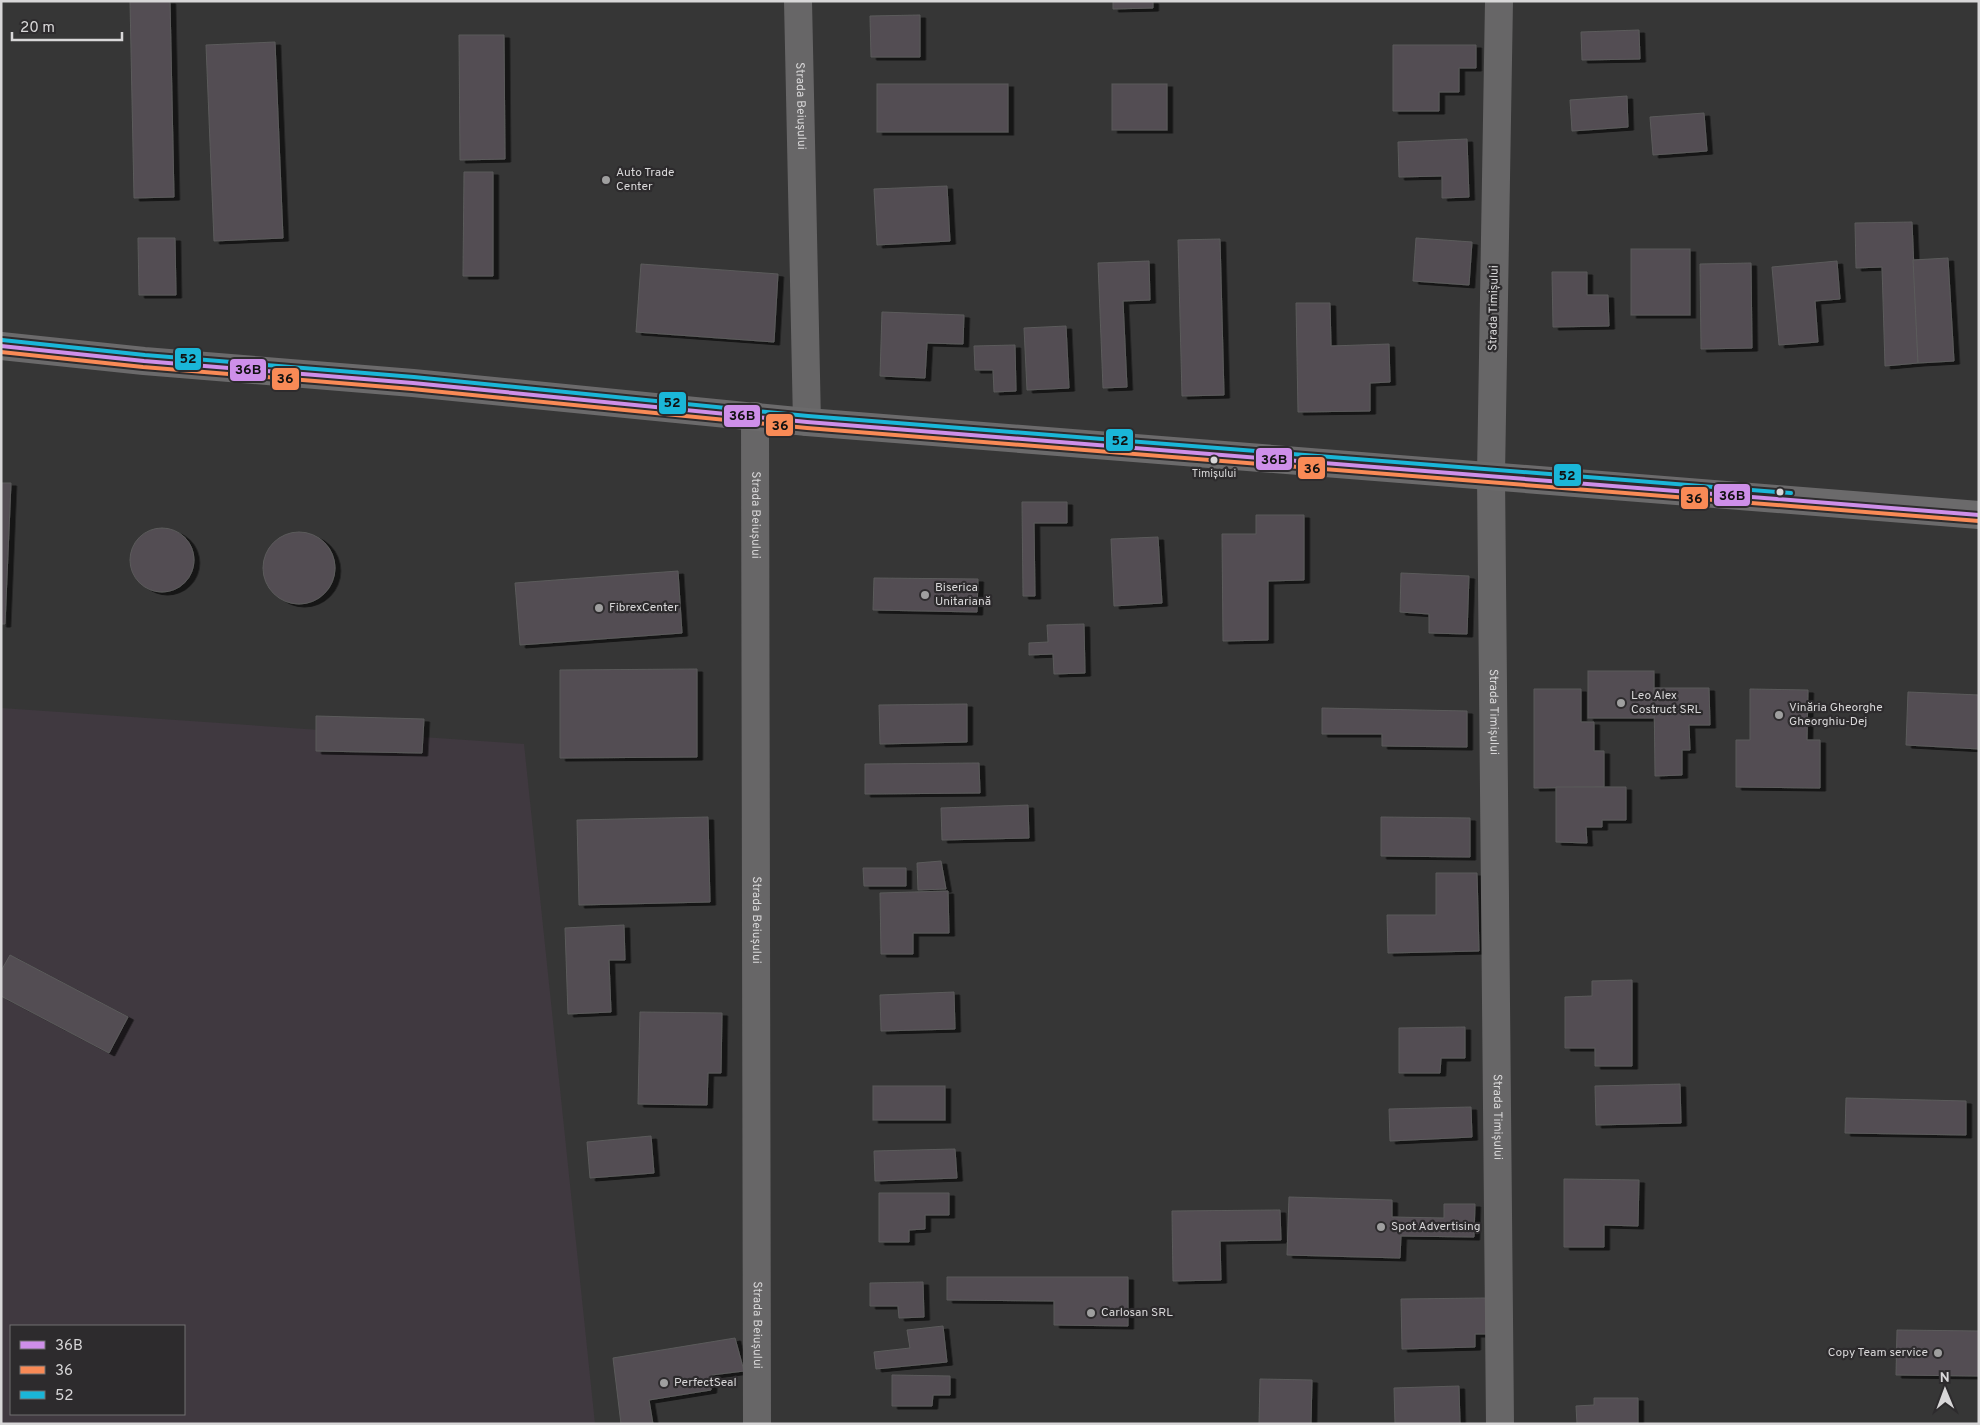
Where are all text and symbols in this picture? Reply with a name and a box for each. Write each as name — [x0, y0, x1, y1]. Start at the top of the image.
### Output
scale bar — [12, 10, 122, 42]
text: 20 m — [20, 19, 55, 38]
street label: Strada Beiușului — [791, 62, 809, 150]
place label: Auto Trade Center — [616, 165, 674, 195]
marker: Auto Trade Center — [600, 174, 612, 186]
street label: Strada Timișului — [1485, 265, 1503, 351]
line badge: 52 — [174, 347, 202, 371]
text: 52 — [179, 351, 197, 368]
line badge: 36B — [229, 358, 267, 382]
text: 36B — [235, 362, 261, 379]
line badge: 36 — [271, 367, 300, 391]
text: 36 — [277, 371, 294, 388]
line badge: 52 — [658, 391, 687, 415]
text: 52 — [663, 395, 681, 412]
line badge: 36B — [723, 404, 761, 428]
text: 36B — [729, 408, 755, 425]
line badge: 36 — [765, 413, 794, 437]
text: 36 — [772, 418, 789, 435]
line badge: 52 — [1105, 428, 1134, 452]
text: 52 — [1111, 433, 1129, 450]
line badge: 36B — [1255, 447, 1293, 471]
text: 36B — [1261, 452, 1287, 469]
marker: Timișului — [1209, 455, 1219, 465]
line badge: 36 — [1297, 456, 1326, 480]
text: 36 — [1304, 461, 1321, 478]
line badge: 52 — [1553, 463, 1582, 487]
place label: Timișului — [1192, 467, 1236, 481]
text: 52 — [1558, 468, 1576, 485]
street label: Strada Beiușului — [747, 471, 763, 559]
line badge: 36B — [1713, 483, 1751, 507]
line badge: 36 — [1680, 486, 1709, 510]
unlabelled marker — [1775, 487, 1785, 497]
text: 36B — [1719, 488, 1745, 505]
text: 36 — [1686, 491, 1703, 508]
place label: Biserica Unitariană — [935, 580, 991, 610]
marker: Biserica Unitariană — [919, 589, 931, 601]
place label: FibrexCenter — [609, 600, 679, 616]
marker: FibrexCenter — [593, 602, 605, 614]
street label: Strada Timișului — [1485, 669, 1502, 755]
place label: Leo Alex Costruct SRL — [1631, 688, 1702, 718]
marker: Leo Alex Costruct SRL — [1615, 697, 1627, 709]
place label: Vinăria Gheorghe Gheorghiu-Dej — [1789, 700, 1883, 730]
marker: Vinăria Gheorghe Gheorghiu-Dej — [1773, 709, 1785, 721]
street label: Strada Beiușului — [748, 876, 764, 964]
street label: Strada Timișului — [1489, 1074, 1505, 1160]
place label: Spot Advertising — [1391, 1219, 1481, 1235]
marker: Spot Advertising — [1375, 1221, 1387, 1233]
street label: Strada Beiușului — [749, 1281, 765, 1369]
place label: Carlosan SRL — [1101, 1305, 1173, 1321]
marker: Carlosan SRL — [1085, 1307, 1097, 1319]
legend — [10, 1325, 185, 1415]
text: 36B — [55, 1337, 83, 1356]
place label: Copy Team service — [1828, 1345, 1928, 1361]
marker: Copy Team service — [1932, 1347, 1944, 1359]
text: 36 — [55, 1362, 73, 1381]
north arrow — [1920, 1365, 1970, 1415]
text: N — [1940, 1370, 1950, 1387]
place label: PerfectSeal — [674, 1375, 737, 1391]
marker: PerfectSeal — [658, 1377, 670, 1389]
text: 52 — [55, 1387, 73, 1406]

